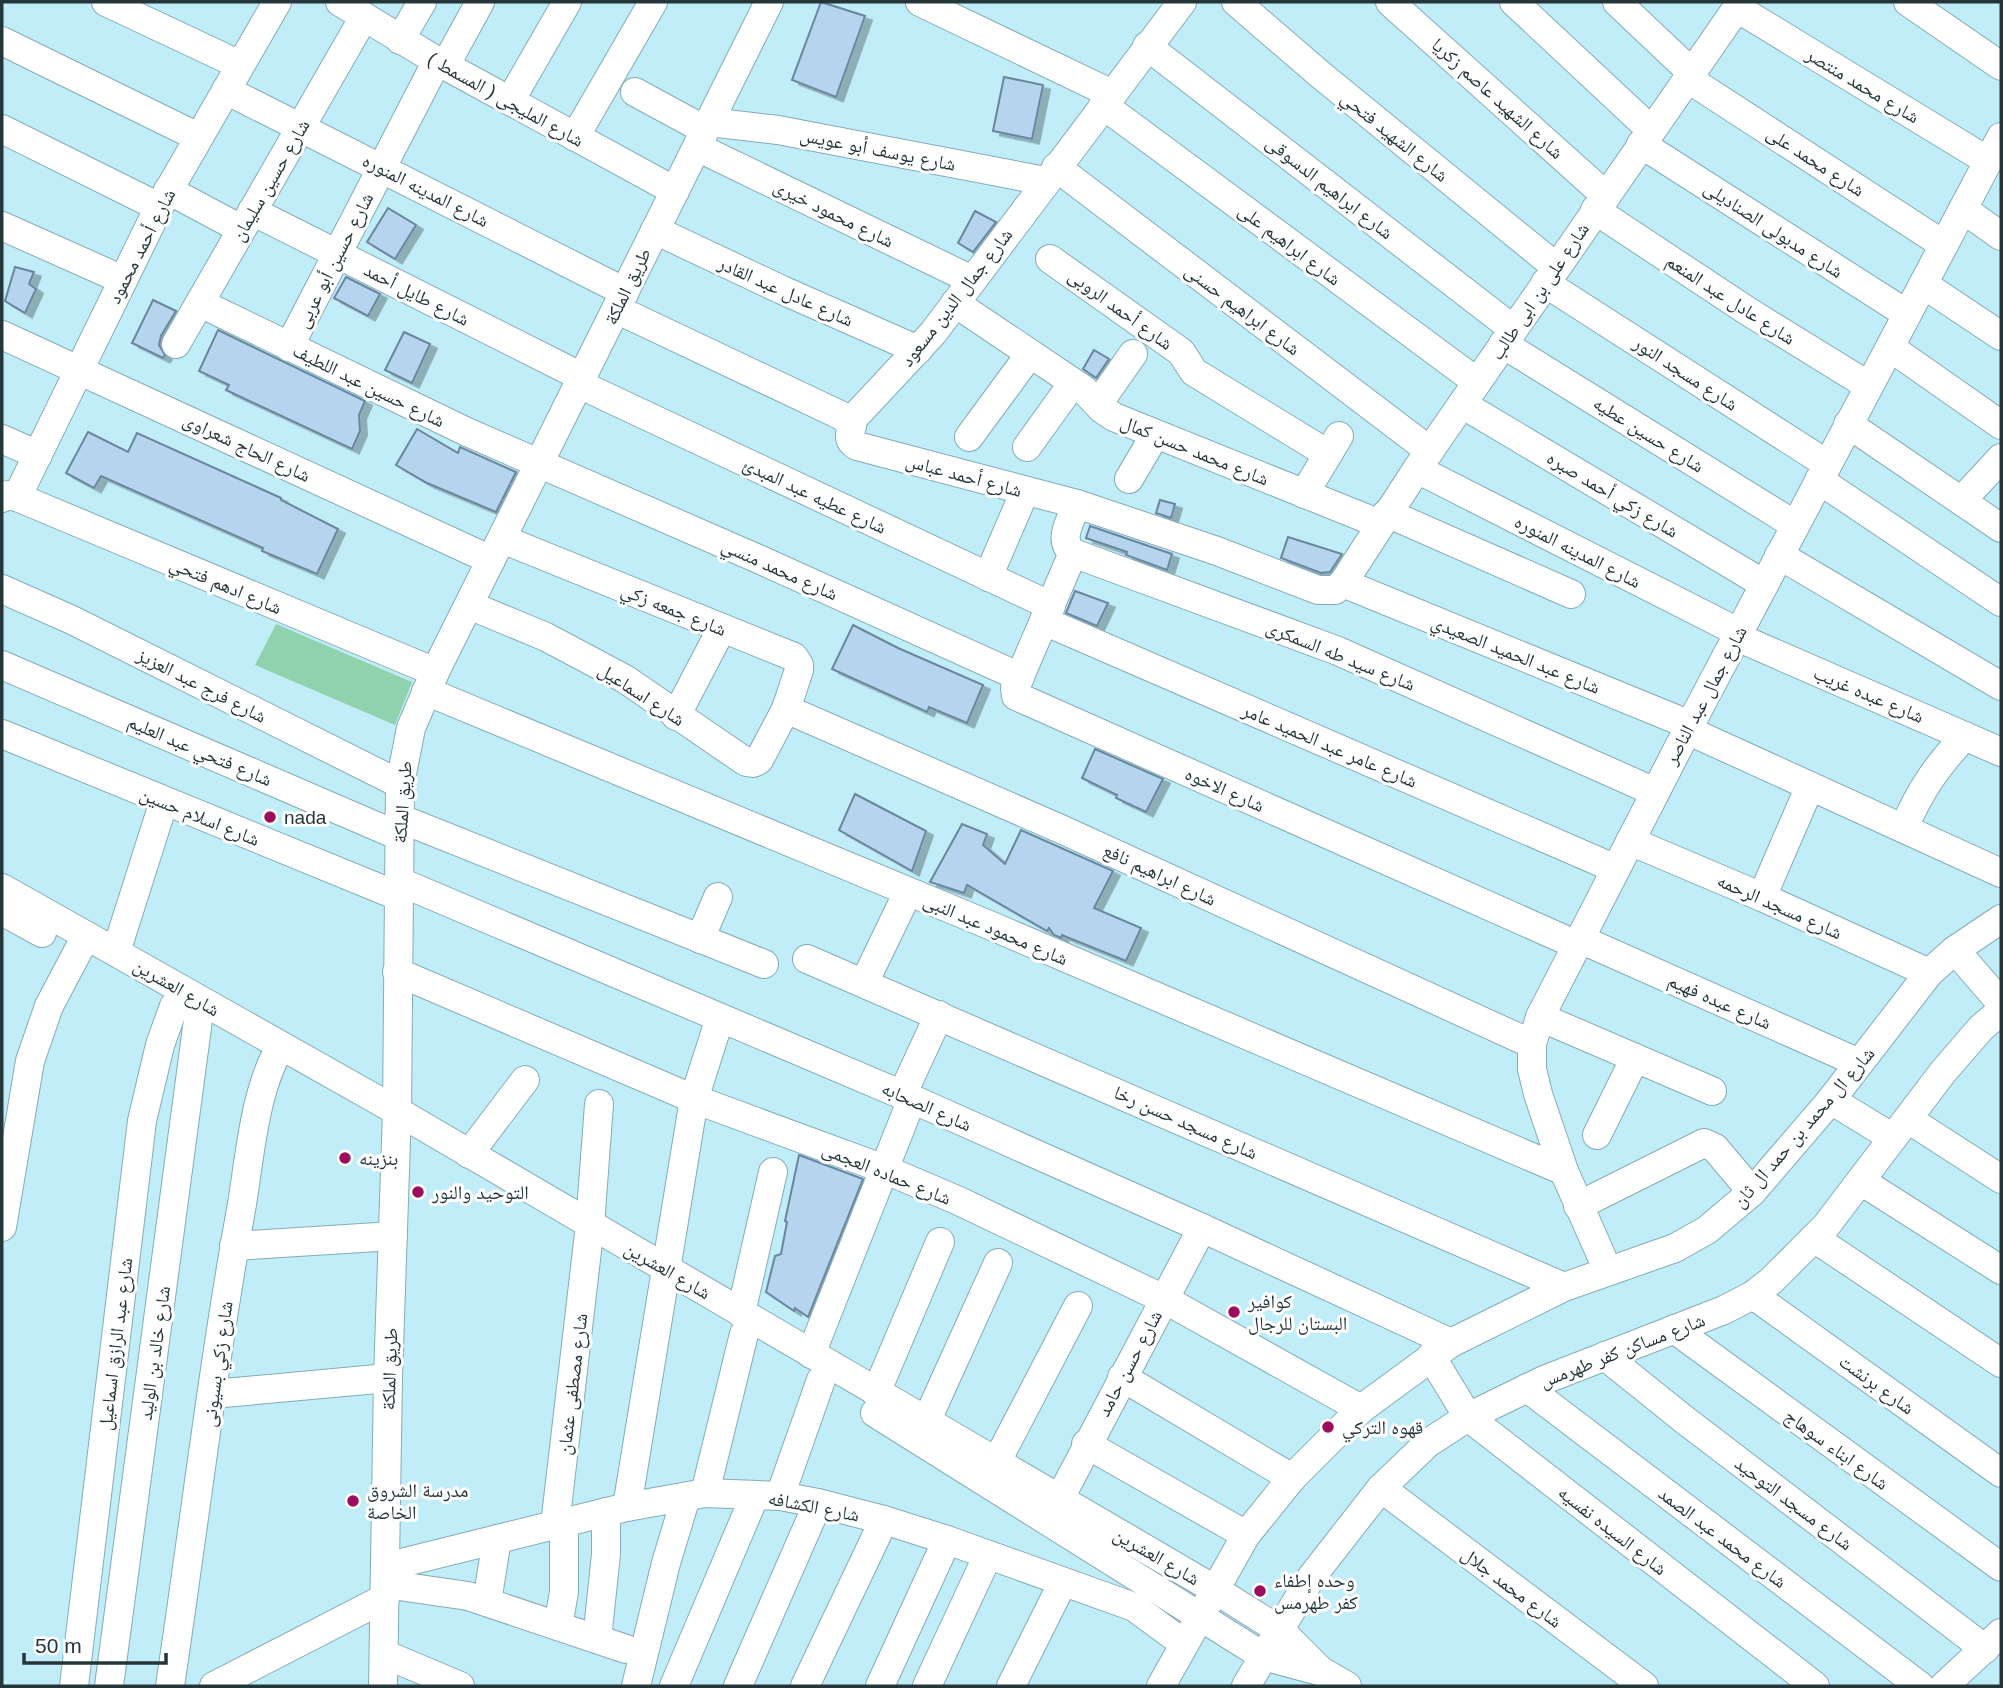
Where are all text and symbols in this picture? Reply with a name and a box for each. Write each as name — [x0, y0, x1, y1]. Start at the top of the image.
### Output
street label: شارع الشهيد عاصم زكريا — [1426, 34, 1568, 164]
street label: شارع محمد منتصر — [1801, 43, 1923, 128]
street label: شارع المليجى ( المسمط ) — [424, 48, 587, 152]
street label: شارع الشهيد فتحي — [1334, 87, 1452, 190]
street label: شارع حسين سليمان — [227, 116, 315, 245]
street label: شارع محمد على — [1762, 122, 1868, 202]
street label: شارع يوسف أبو عويس — [798, 123, 958, 176]
street label: شارع ابراهيم الدسوقى — [1261, 131, 1397, 245]
street label: شارع المدينه المنوره — [359, 150, 492, 232]
street label: شارع محمود خيرى — [770, 175, 897, 252]
street label: شارع مدبولى الصناديلى — [1700, 177, 1847, 283]
street label: شارع أحمد محمود — [103, 185, 180, 308]
street label: شارع حسين أبو عربى — [291, 189, 378, 332]
street label: شارع ابراهيم على — [1233, 199, 1345, 291]
street label: شارع على بن ابى طالب — [1486, 219, 1594, 364]
street label: شارع جمال الدين مسعود — [896, 224, 1018, 371]
street label: طريق الملكة — [600, 245, 656, 328]
street label: شارع عادل عبد المنعم — [1661, 250, 1799, 351]
street label: شارع عادل عبد القادر — [714, 252, 857, 332]
street label: شارع طايل أحمد — [360, 258, 473, 331]
street label: شارع ابراهيم حسنى — [1180, 259, 1304, 361]
street label: شارع أحمد الروبى — [1064, 264, 1177, 355]
street label: شارع مسجد النور — [1628, 331, 1742, 416]
street label: شارع حسين عبد اللطيف — [289, 340, 448, 432]
street label: شارع حسين عطيه — [1589, 392, 1708, 478]
street label: شارع الحاج شعراوى — [179, 409, 314, 487]
street label: شارع محمد حسن كمال — [1117, 411, 1272, 491]
street label: شارع زكي أحمد صبره — [1541, 446, 1683, 546]
street label: شارع أحمد عباس — [903, 449, 1024, 502]
street label: شارع عطيه عبد المبدئ — [739, 453, 890, 539]
street label: شارع المدينه المنوره — [1511, 511, 1644, 593]
street label: شارع محمد منسي — [717, 535, 841, 609]
street label: شارع ادهم فتحي — [165, 552, 285, 623]
street label: شارع جمعه زكي — [616, 579, 729, 645]
street label: شارع عبد الحميد الصعيدي — [1427, 611, 1603, 702]
street label: شارع سيد طه السمكرى — [1263, 616, 1418, 696]
street label: شارع جمال عبد الناصر — [1660, 622, 1752, 769]
street label: شارع فرج عبد العزيز — [132, 643, 270, 728]
street label: شارع اسماعيل — [594, 659, 689, 731]
street label: شارع عبده غريب — [1810, 662, 1927, 728]
street label: شارع عامر عبد الحميد عامر — [1238, 699, 1420, 793]
street label: شارع فتحي عبد العليم — [123, 711, 275, 795]
street label: طريق الملكة — [389, 760, 417, 844]
street label: شارع الاخوه — [1182, 763, 1268, 817]
street label: شارع اسلام حسين — [136, 783, 263, 853]
place label: nada — [284, 807, 327, 828]
marker: nada — [262, 809, 278, 825]
street label: شارع ابراهيم نافع — [1099, 839, 1220, 912]
street label: شارع مسجد الرحمه — [1714, 870, 1845, 944]
street label: شارع محمود عبد النبى — [920, 890, 1071, 970]
street label: شارع العشرين — [130, 954, 223, 1021]
street label: شارع عبده فهيم — [1664, 969, 1775, 1035]
street label: شارع ال محمد بن حمد ال ثان — [1728, 1043, 1879, 1212]
street label: شارع الصحابه — [878, 1077, 975, 1136]
street label: شارع مسجد حسن رخا — [1110, 1081, 1261, 1164]
street label: شارع حماده العجمى — [819, 1138, 954, 1210]
place label: بنزينه — [359, 1148, 398, 1170]
marker: بنزينه — [337, 1150, 353, 1166]
place label: التوحيد والنور — [431, 1182, 529, 1204]
marker: التوحيد والنور — [410, 1184, 426, 1200]
street label: شارع العشرين — [621, 1237, 714, 1304]
street label: شارع عبد الرازق اسماعيل — [94, 1257, 138, 1432]
street label: شارع خالد بن الوليد — [135, 1284, 175, 1422]
place label: كوافير البستان للرجال — [1247, 1291, 1347, 1335]
street label: شارع زكي بسيونى — [198, 1300, 241, 1429]
marker: كوافير البستان للرجال — [1226, 1304, 1242, 1320]
street label: شارع حسن حامد — [1093, 1307, 1167, 1420]
street label: شارع مساكن كفر طهرمس — [1537, 1309, 1708, 1393]
street label: شارع مصطفى عثمان — [553, 1312, 593, 1456]
street label: طريق الملكة — [378, 1327, 402, 1411]
street label: شارع برنشت — [1834, 1350, 1918, 1419]
street label: شارع ابناء سوهاج — [1780, 1405, 1893, 1495]
place label: قهوه التركي — [1342, 1417, 1423, 1443]
marker: قهوه التركي — [1320, 1419, 1336, 1435]
street label: شارع مسجد التوحيد — [1730, 1452, 1857, 1555]
place label: مدرسة الشروق الخاصة — [367, 1480, 468, 1523]
street label: شارع السيده نفسيه — [1554, 1481, 1671, 1580]
street label: شارع محمد عبد الصمد — [1654, 1483, 1791, 1593]
street label: شارع الكشافه — [766, 1487, 861, 1527]
marker: مدرسة الشروق الخاصة — [345, 1493, 361, 1509]
street label: شارع العشرين — [1110, 1523, 1203, 1590]
street label: شارع محمد جلال — [1457, 1543, 1566, 1633]
place label: وحده إطفاء كفر طهرمس — [1274, 1570, 1358, 1614]
marker: وحده إطفاء كفر طهرمس — [1252, 1583, 1268, 1599]
scale bar — [24, 1622, 166, 1666]
text: 50 m — [35, 1634, 82, 1657]

